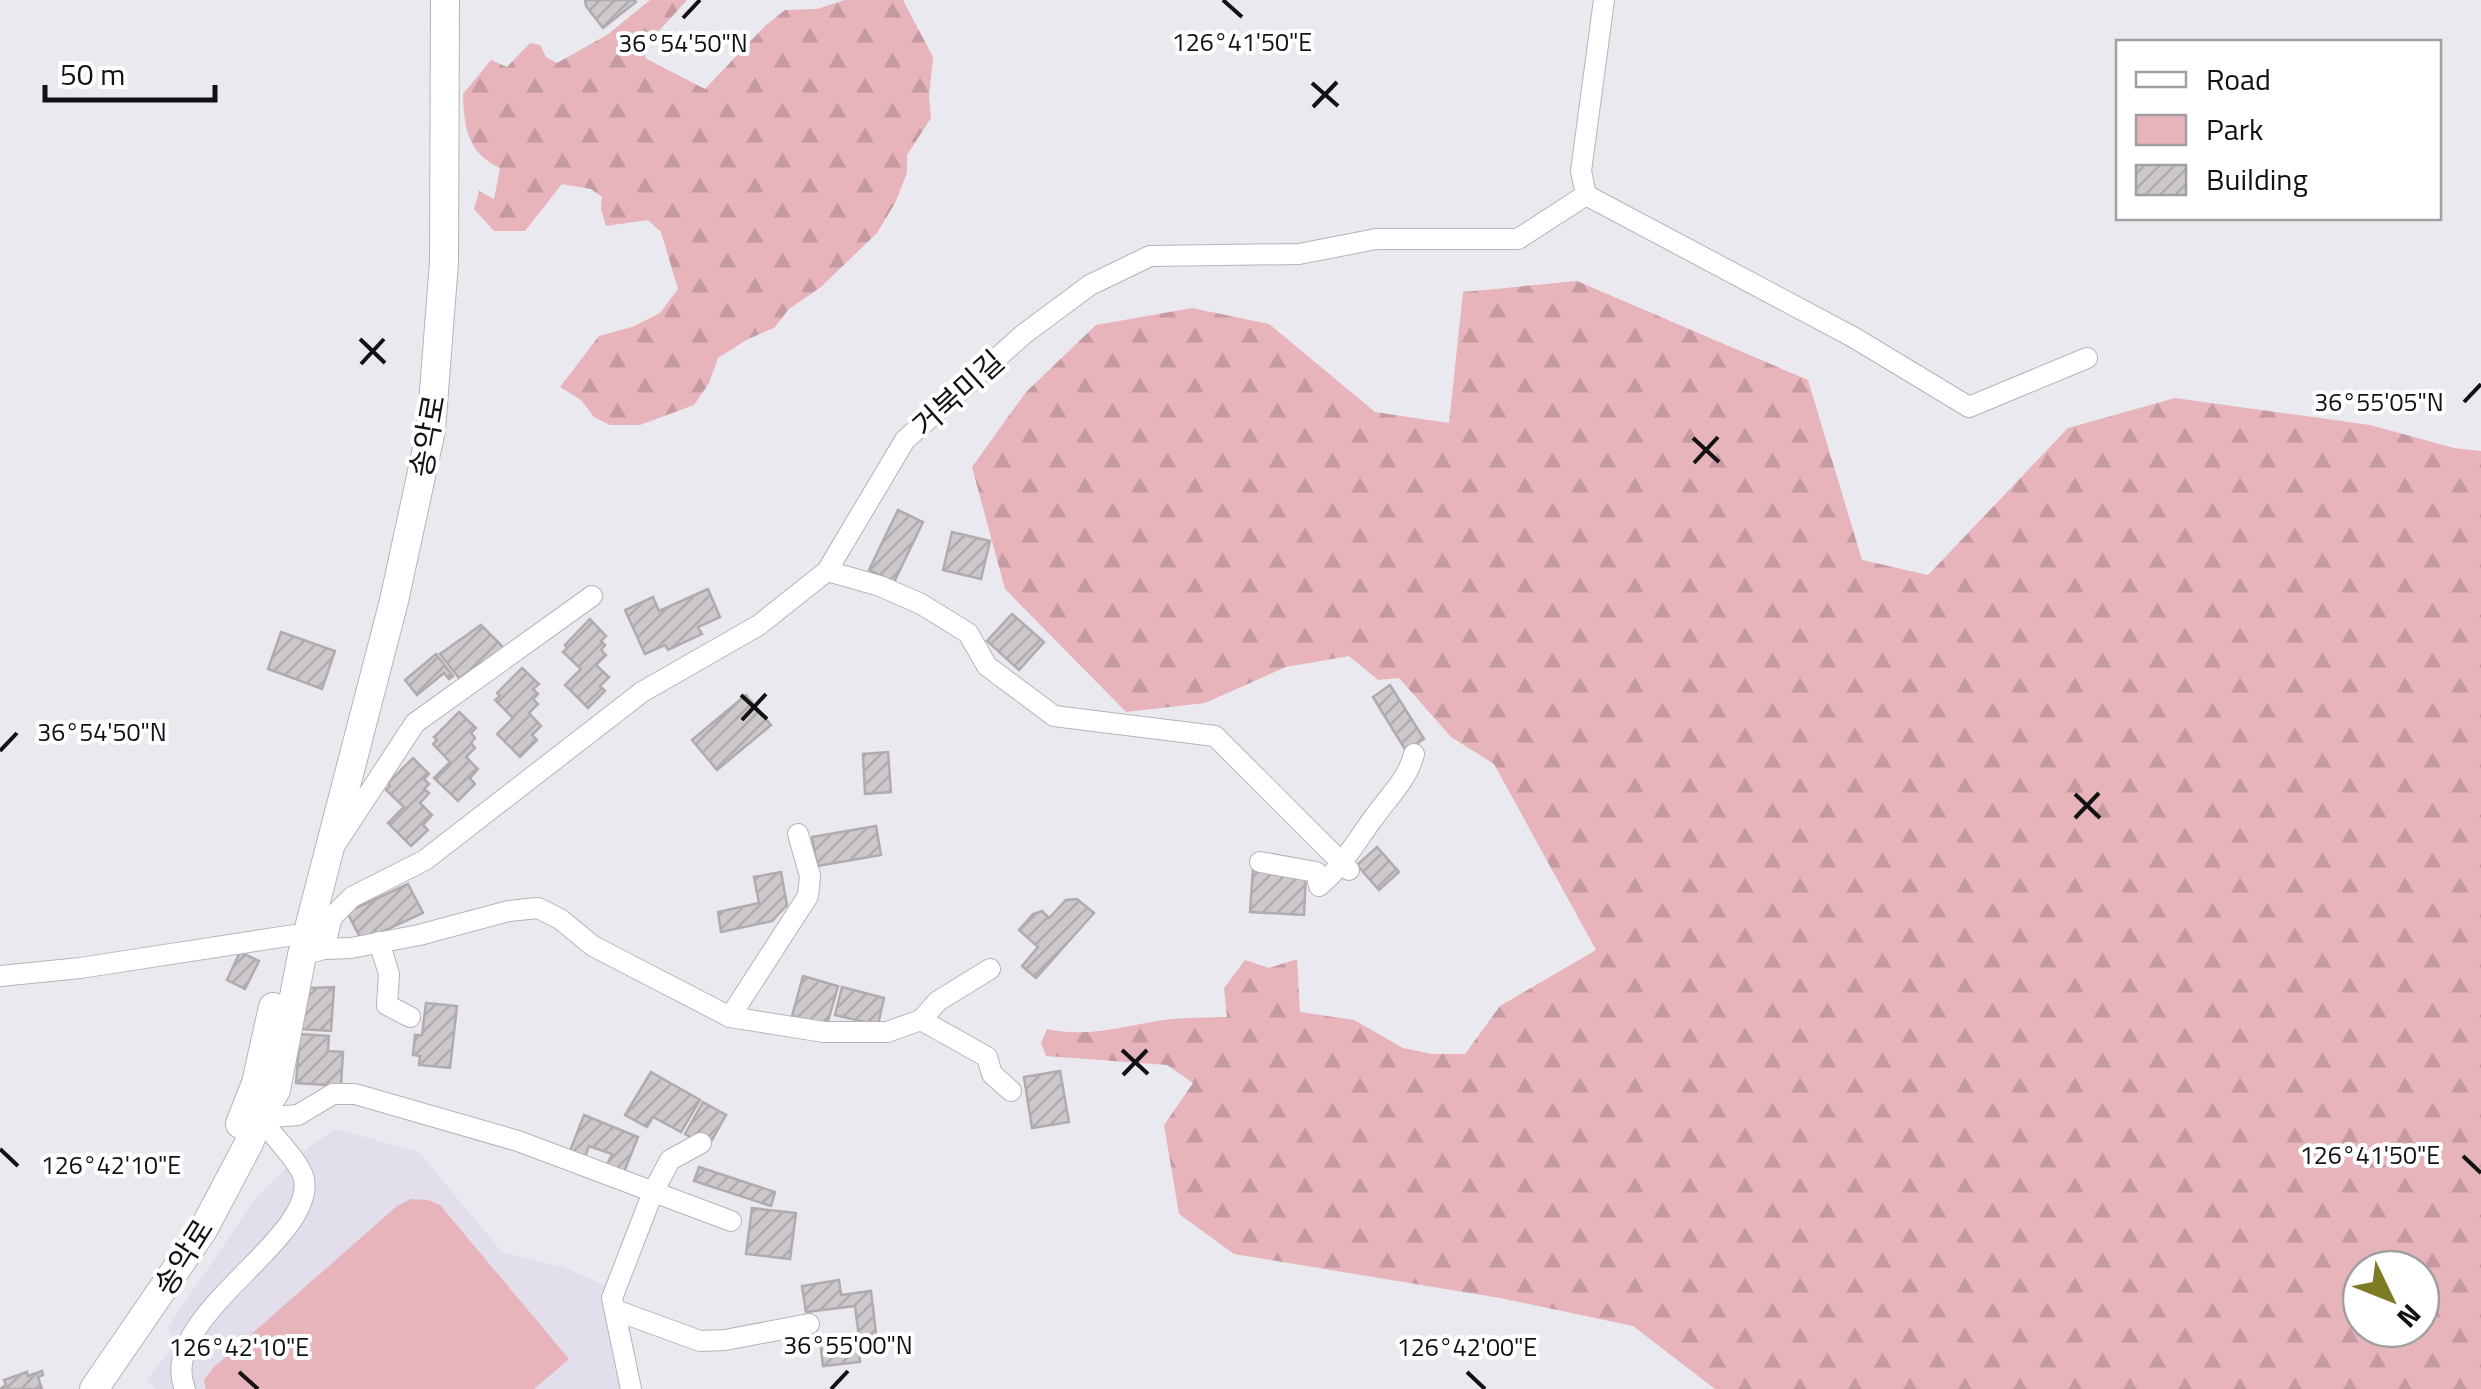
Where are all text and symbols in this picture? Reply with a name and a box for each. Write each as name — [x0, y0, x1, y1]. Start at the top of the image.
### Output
text: 126°41'50"E — [1172, 23, 1312, 61]
text: 36°54'50"N — [618, 24, 748, 62]
scale bar — [45, 40, 215, 102]
legend — [2116, 40, 2441, 220]
text: 50 m — [60, 51, 125, 97]
text: Road — [2206, 56, 2271, 102]
text: Park — [2206, 106, 2263, 152]
text: Building — [2206, 156, 2308, 202]
street label: 거북미길 — [902, 339, 1014, 447]
text: 36°55'05"N — [2314, 383, 2444, 421]
street label: 송악로 — [397, 391, 457, 481]
text: 36°54'50"N — [37, 713, 167, 751]
text: 126°41'50"E — [2300, 1136, 2440, 1174]
text: 126°42'10"E — [41, 1146, 181, 1184]
street label: 송악로 — [142, 1210, 224, 1304]
north arrow — [2341, 1249, 2441, 1349]
text: N — [2387, 1295, 2432, 1338]
text: 36°55'00"N — [783, 1326, 913, 1364]
text: 126°42'10"E — [169, 1328, 309, 1366]
text: 126°42'00"E — [1397, 1328, 1537, 1366]

